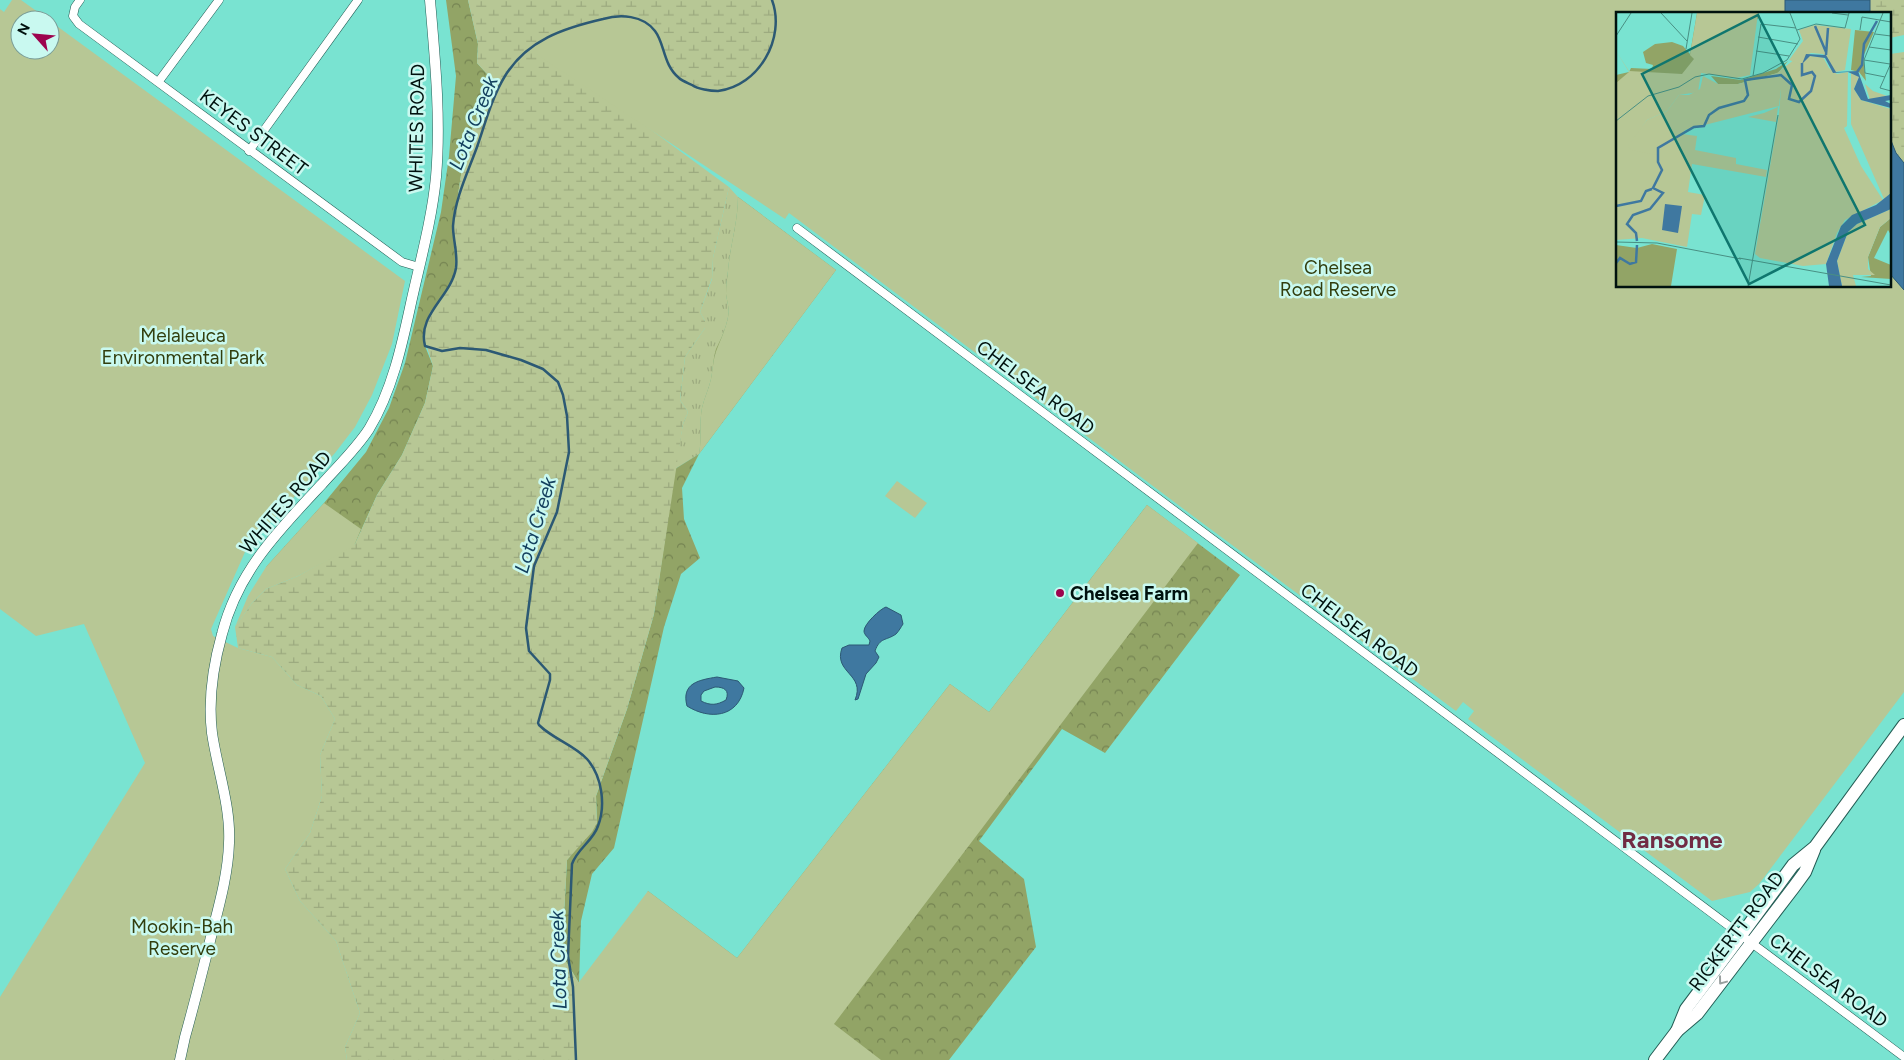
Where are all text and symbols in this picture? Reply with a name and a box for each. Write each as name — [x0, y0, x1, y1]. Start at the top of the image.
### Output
north arrow — [10, 10, 60, 60]
inset map — [1616, 12, 1892, 288]
text: N — [14, 21, 34, 38]
street label: WHITES ROAD — [404, 64, 429, 192]
water label: Lota Creek — [443, 71, 503, 173]
street label: KEYES STREET — [195, 84, 313, 181]
park label: Chelsea Road Reserve — [1280, 256, 1396, 301]
park label: Melaleuca Environmental Park — [101, 324, 265, 369]
street label: CHELSEA ROAD — [972, 335, 1099, 439]
street label: WHITES ROAD — [235, 446, 336, 558]
water label: Lota Creek — [509, 473, 561, 576]
street label: CHELSEA ROAD — [1296, 578, 1423, 682]
place label: Chelsea Farm — [1070, 582, 1188, 605]
marker: Chelsea Farm — [1054, 587, 1066, 599]
district label: Ransome — [1621, 825, 1723, 854]
street label: RICKERTT ROAD — [1684, 867, 1789, 996]
water label: Lota Creek — [544, 909, 572, 1010]
park label: Mookin-Bah Reserve — [131, 915, 233, 960]
street label: CHELSEA ROAD — [1765, 928, 1892, 1032]
one-way arrow — [1720, 975, 1728, 984]

